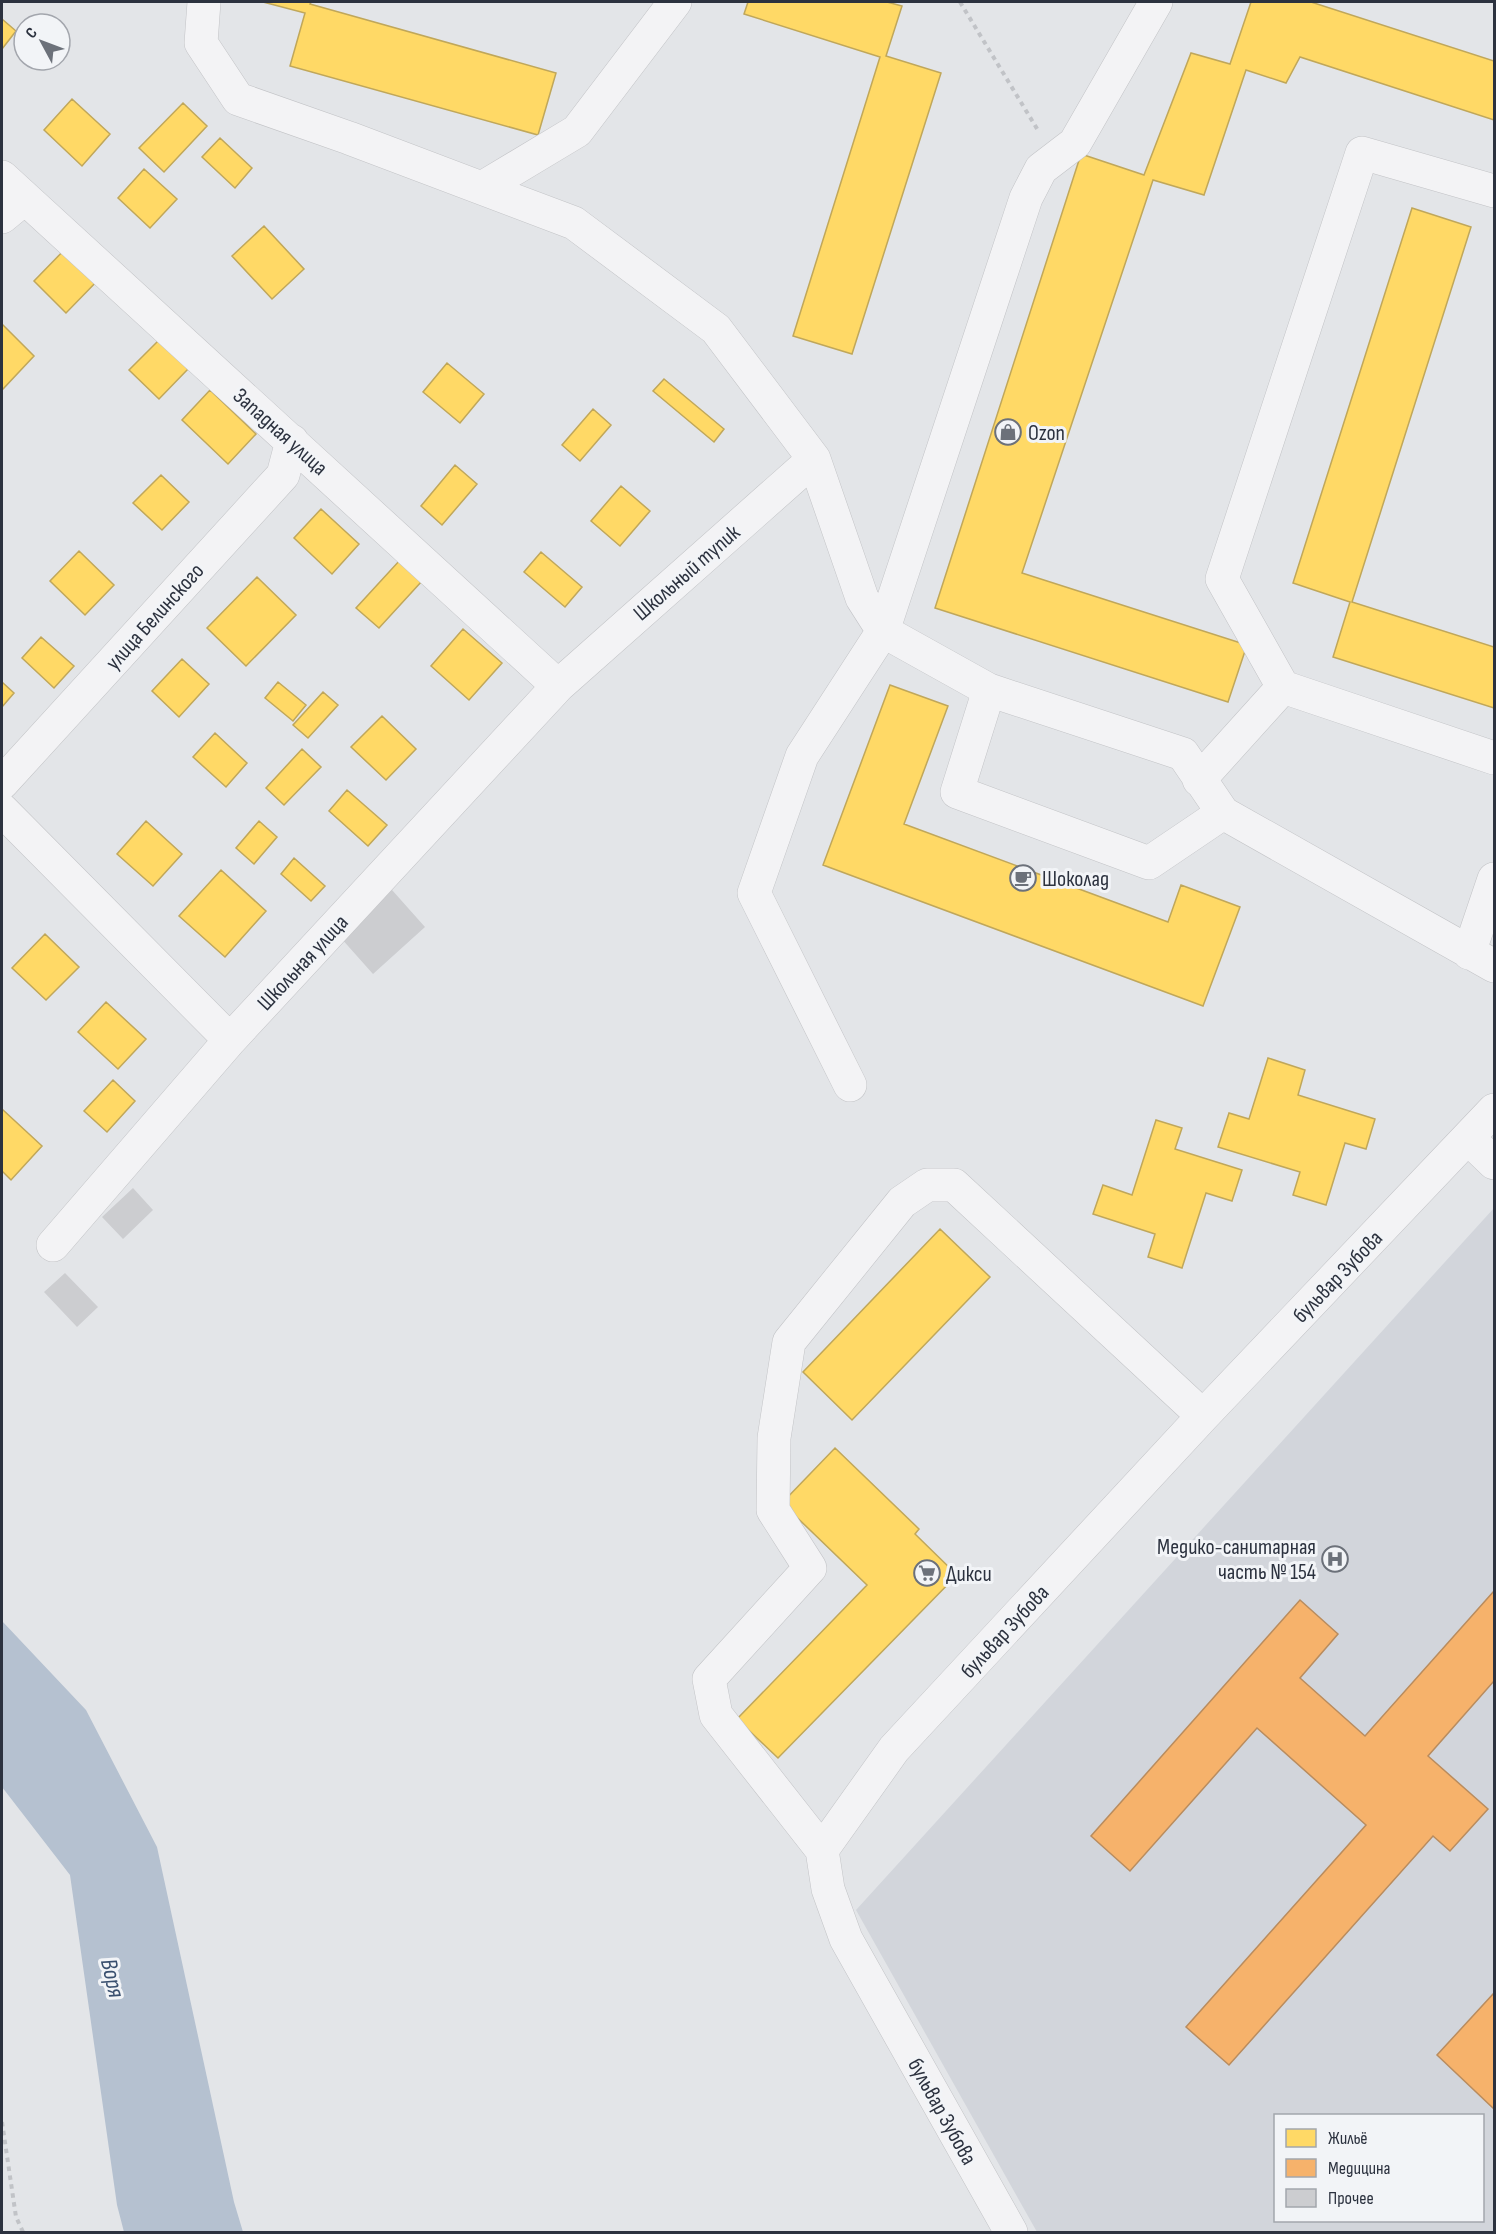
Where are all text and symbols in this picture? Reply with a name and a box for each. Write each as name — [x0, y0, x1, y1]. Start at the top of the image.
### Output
north arrow — [12, 12, 72, 72]
text: С — [22, 24, 42, 42]
street label: Западная улица — [227, 383, 333, 482]
shop icon: Ozon — [993, 417, 1023, 447]
place label: Ozon — [1028, 420, 1065, 447]
street label: Школьный тупик — [628, 519, 746, 627]
street label: улица Белинского — [100, 558, 210, 676]
cafe icon: Шоколад — [1008, 863, 1038, 893]
place label: Шоколад — [1042, 866, 1109, 893]
street label: Школьная улица — [252, 910, 354, 1017]
street label: бульвар Зубова — [1287, 1225, 1389, 1329]
place label: Медико-санитарная часть № 154 — [1157, 1534, 1316, 1586]
hospital icon: Медико-санитарная часть № 154 — [1320, 1544, 1350, 1574]
supermarket icon: Дикси — [912, 1558, 942, 1588]
place label: Дикси — [946, 1561, 992, 1588]
street label: бульвар Зубова — [955, 1580, 1055, 1684]
water label: Воря — [94, 1956, 131, 2001]
street label: бульвар Зубова — [901, 2054, 982, 2170]
legend — [1274, 2114, 1484, 2222]
text: Жильё — [1328, 2128, 1368, 2149]
text: Медицина — [1328, 2158, 1391, 2179]
text: Прочее — [1328, 2188, 1374, 2209]

